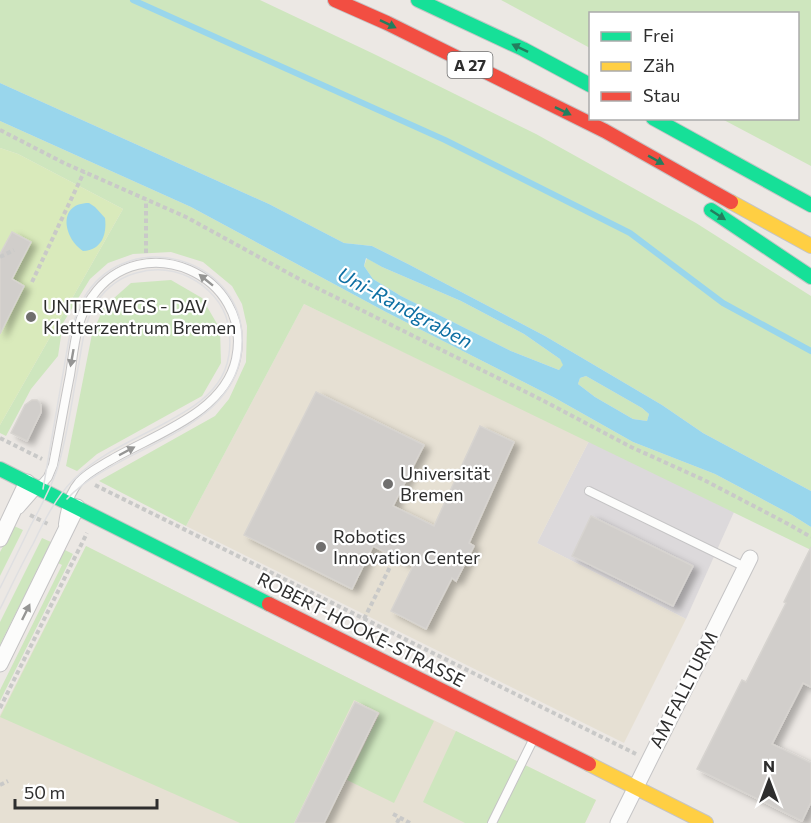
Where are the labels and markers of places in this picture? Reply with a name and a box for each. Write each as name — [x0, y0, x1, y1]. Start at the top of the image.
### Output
place label: UNTERWEGS - DAV Kletterzentrum Bremen — [43, 295, 236, 338]
marker: UNTERWEGS - DAV Kletterzentrum Bremen — [24, 310, 38, 324]
place label: Universität Bremen — [400, 462, 490, 505]
marker: Universität Bremen — [381, 477, 395, 491]
place label: Robotics Innovation Center — [333, 525, 480, 568]
marker: Robotics Innovation Center — [314, 540, 328, 554]

